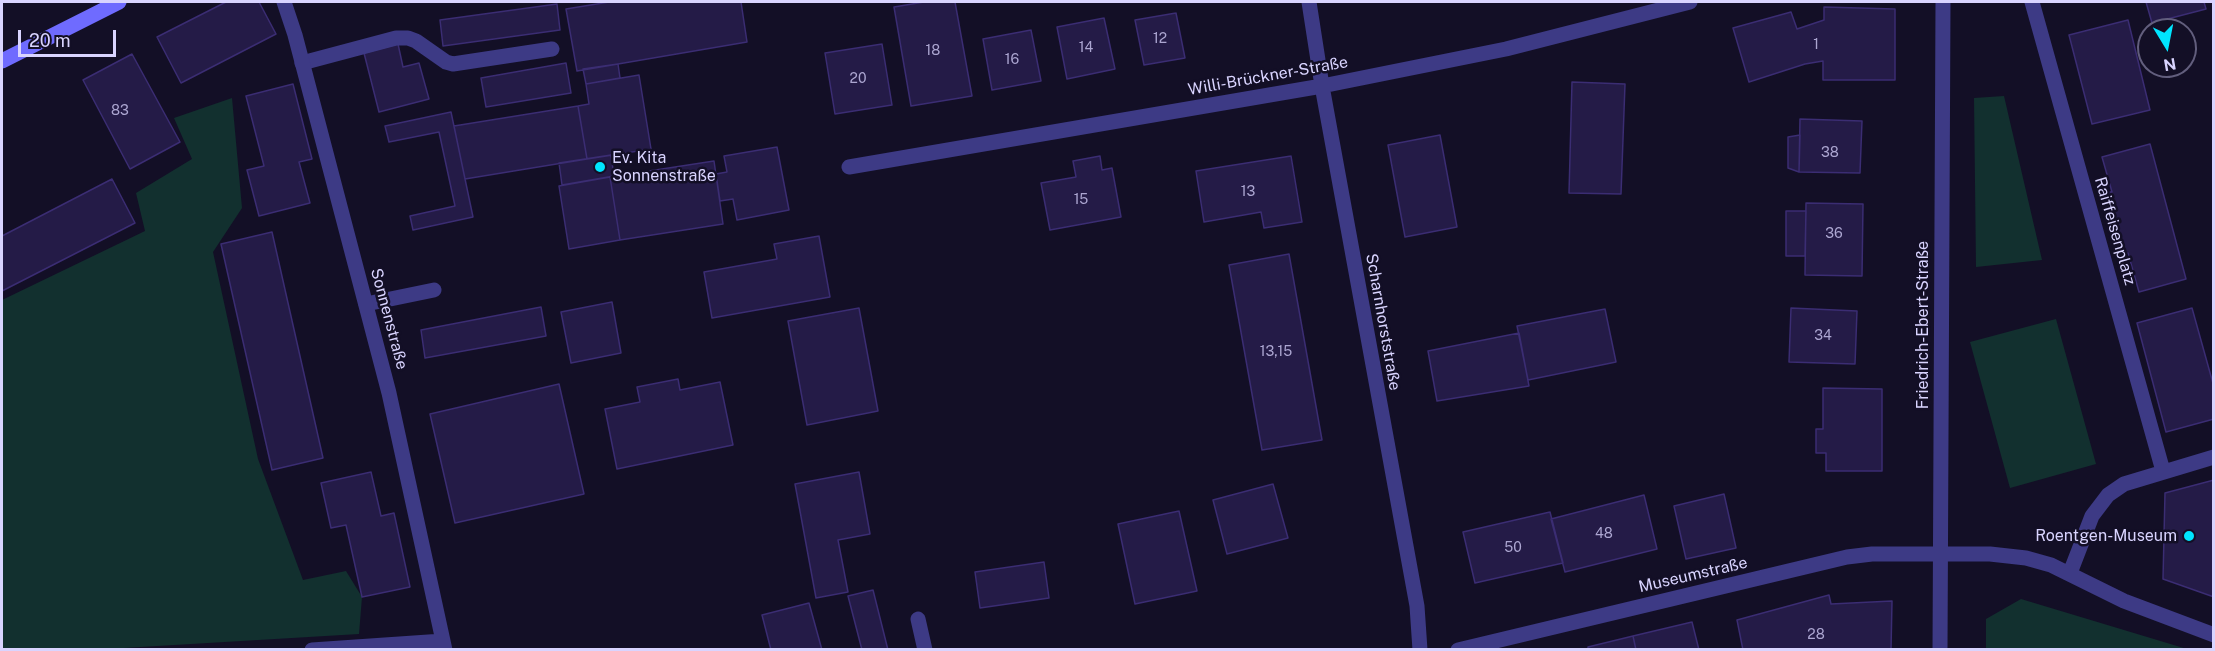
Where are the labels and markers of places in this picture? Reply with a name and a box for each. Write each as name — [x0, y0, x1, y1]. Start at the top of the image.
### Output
place label: Ev. Kita Sonnenstraße — [612, 148, 716, 186]
marker: Ev. Kita Sonnenstraße — [593, 160, 607, 174]
place label: Roentgen-Museum — [2035, 526, 2177, 546]
marker: Roentgen-Museum — [2182, 529, 2196, 543]

